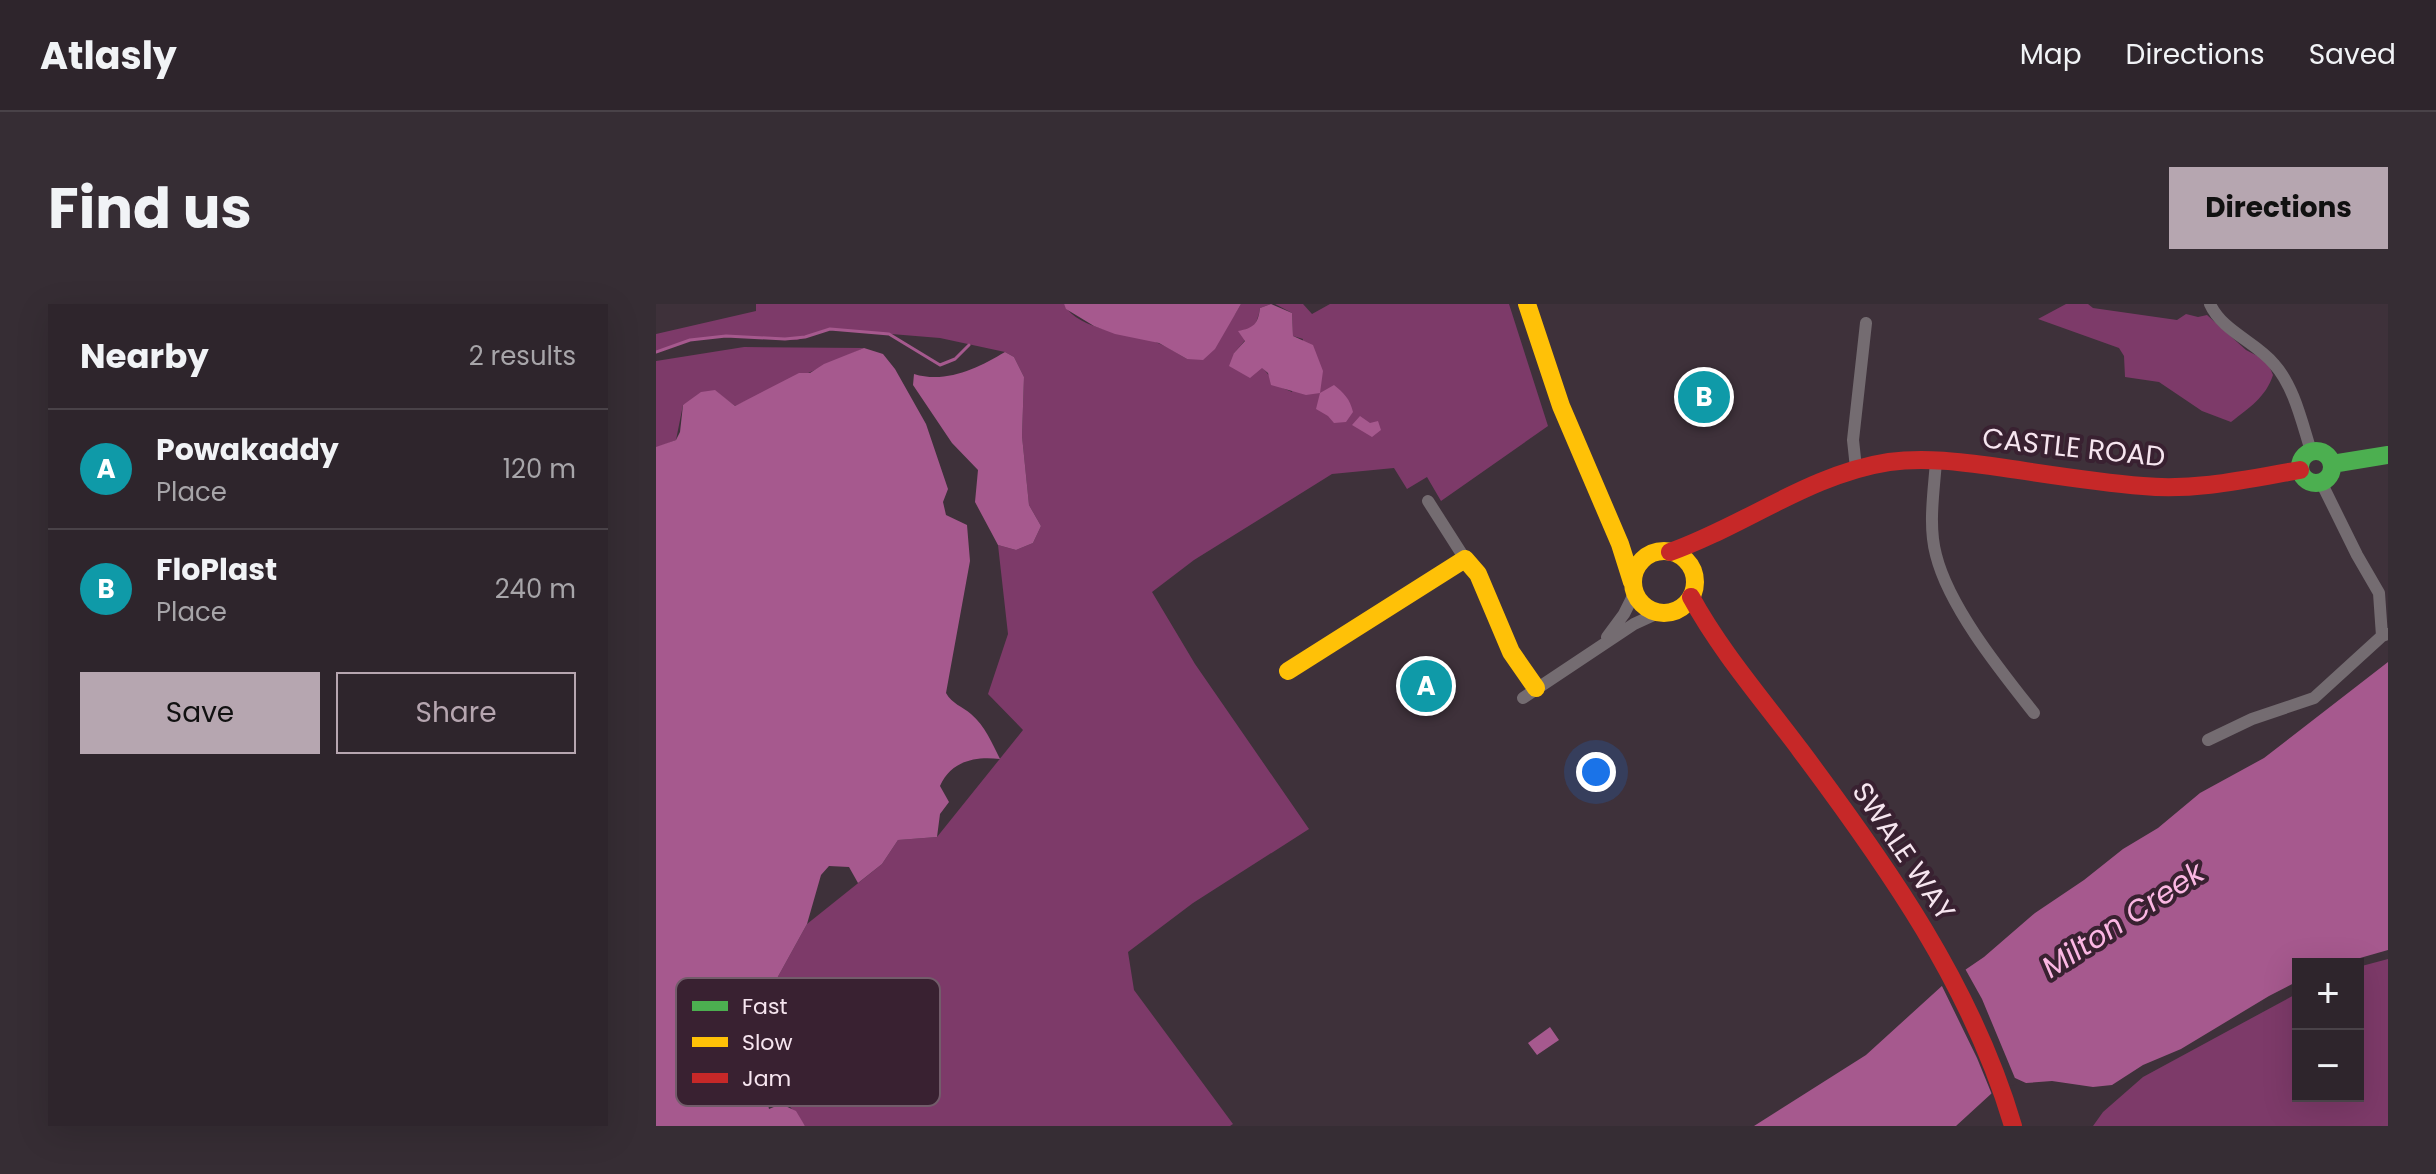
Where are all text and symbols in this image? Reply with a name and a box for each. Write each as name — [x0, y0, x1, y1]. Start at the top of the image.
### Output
text: Atlasly — [40, 29, 177, 82]
text: Map — [2020, 35, 2082, 74]
text: Directions — [2126, 35, 2265, 74]
text: Saved — [2309, 35, 2396, 74]
button: Directions — [2169, 167, 2388, 249]
text: Find us — [48, 169, 252, 248]
text: Nearby — [80, 332, 209, 380]
text: 2 results — [469, 338, 576, 374]
pin: B — [1678, 367, 1730, 427]
street label: CASTLE ROAD — [1981, 419, 2167, 476]
text: Powakaddy — [156, 428, 339, 471]
text: A — [96, 451, 116, 487]
text: 120 m — [503, 451, 576, 487]
text: Place — [156, 474, 227, 510]
text: FloPlast — [156, 548, 277, 591]
text: B — [97, 571, 115, 607]
text: 240 m — [495, 571, 576, 607]
text: Place — [156, 594, 227, 630]
pin: A — [1400, 656, 1452, 716]
button: Save — [80, 672, 320, 754]
button: Share — [336, 672, 576, 754]
your location — [1576, 752, 1616, 792]
street label: SWALE WAY — [1843, 774, 1964, 928]
water label: Milton Creek — [2033, 850, 2214, 988]
map controls — [2292, 958, 2364, 1102]
button: + — [2292, 958, 2364, 1030]
legend — [676, 978, 940, 1106]
text: Fast — [742, 991, 787, 1022]
text: Slow — [742, 1027, 792, 1058]
button: − — [2292, 1030, 2364, 1102]
text: Jam — [742, 1063, 791, 1094]

